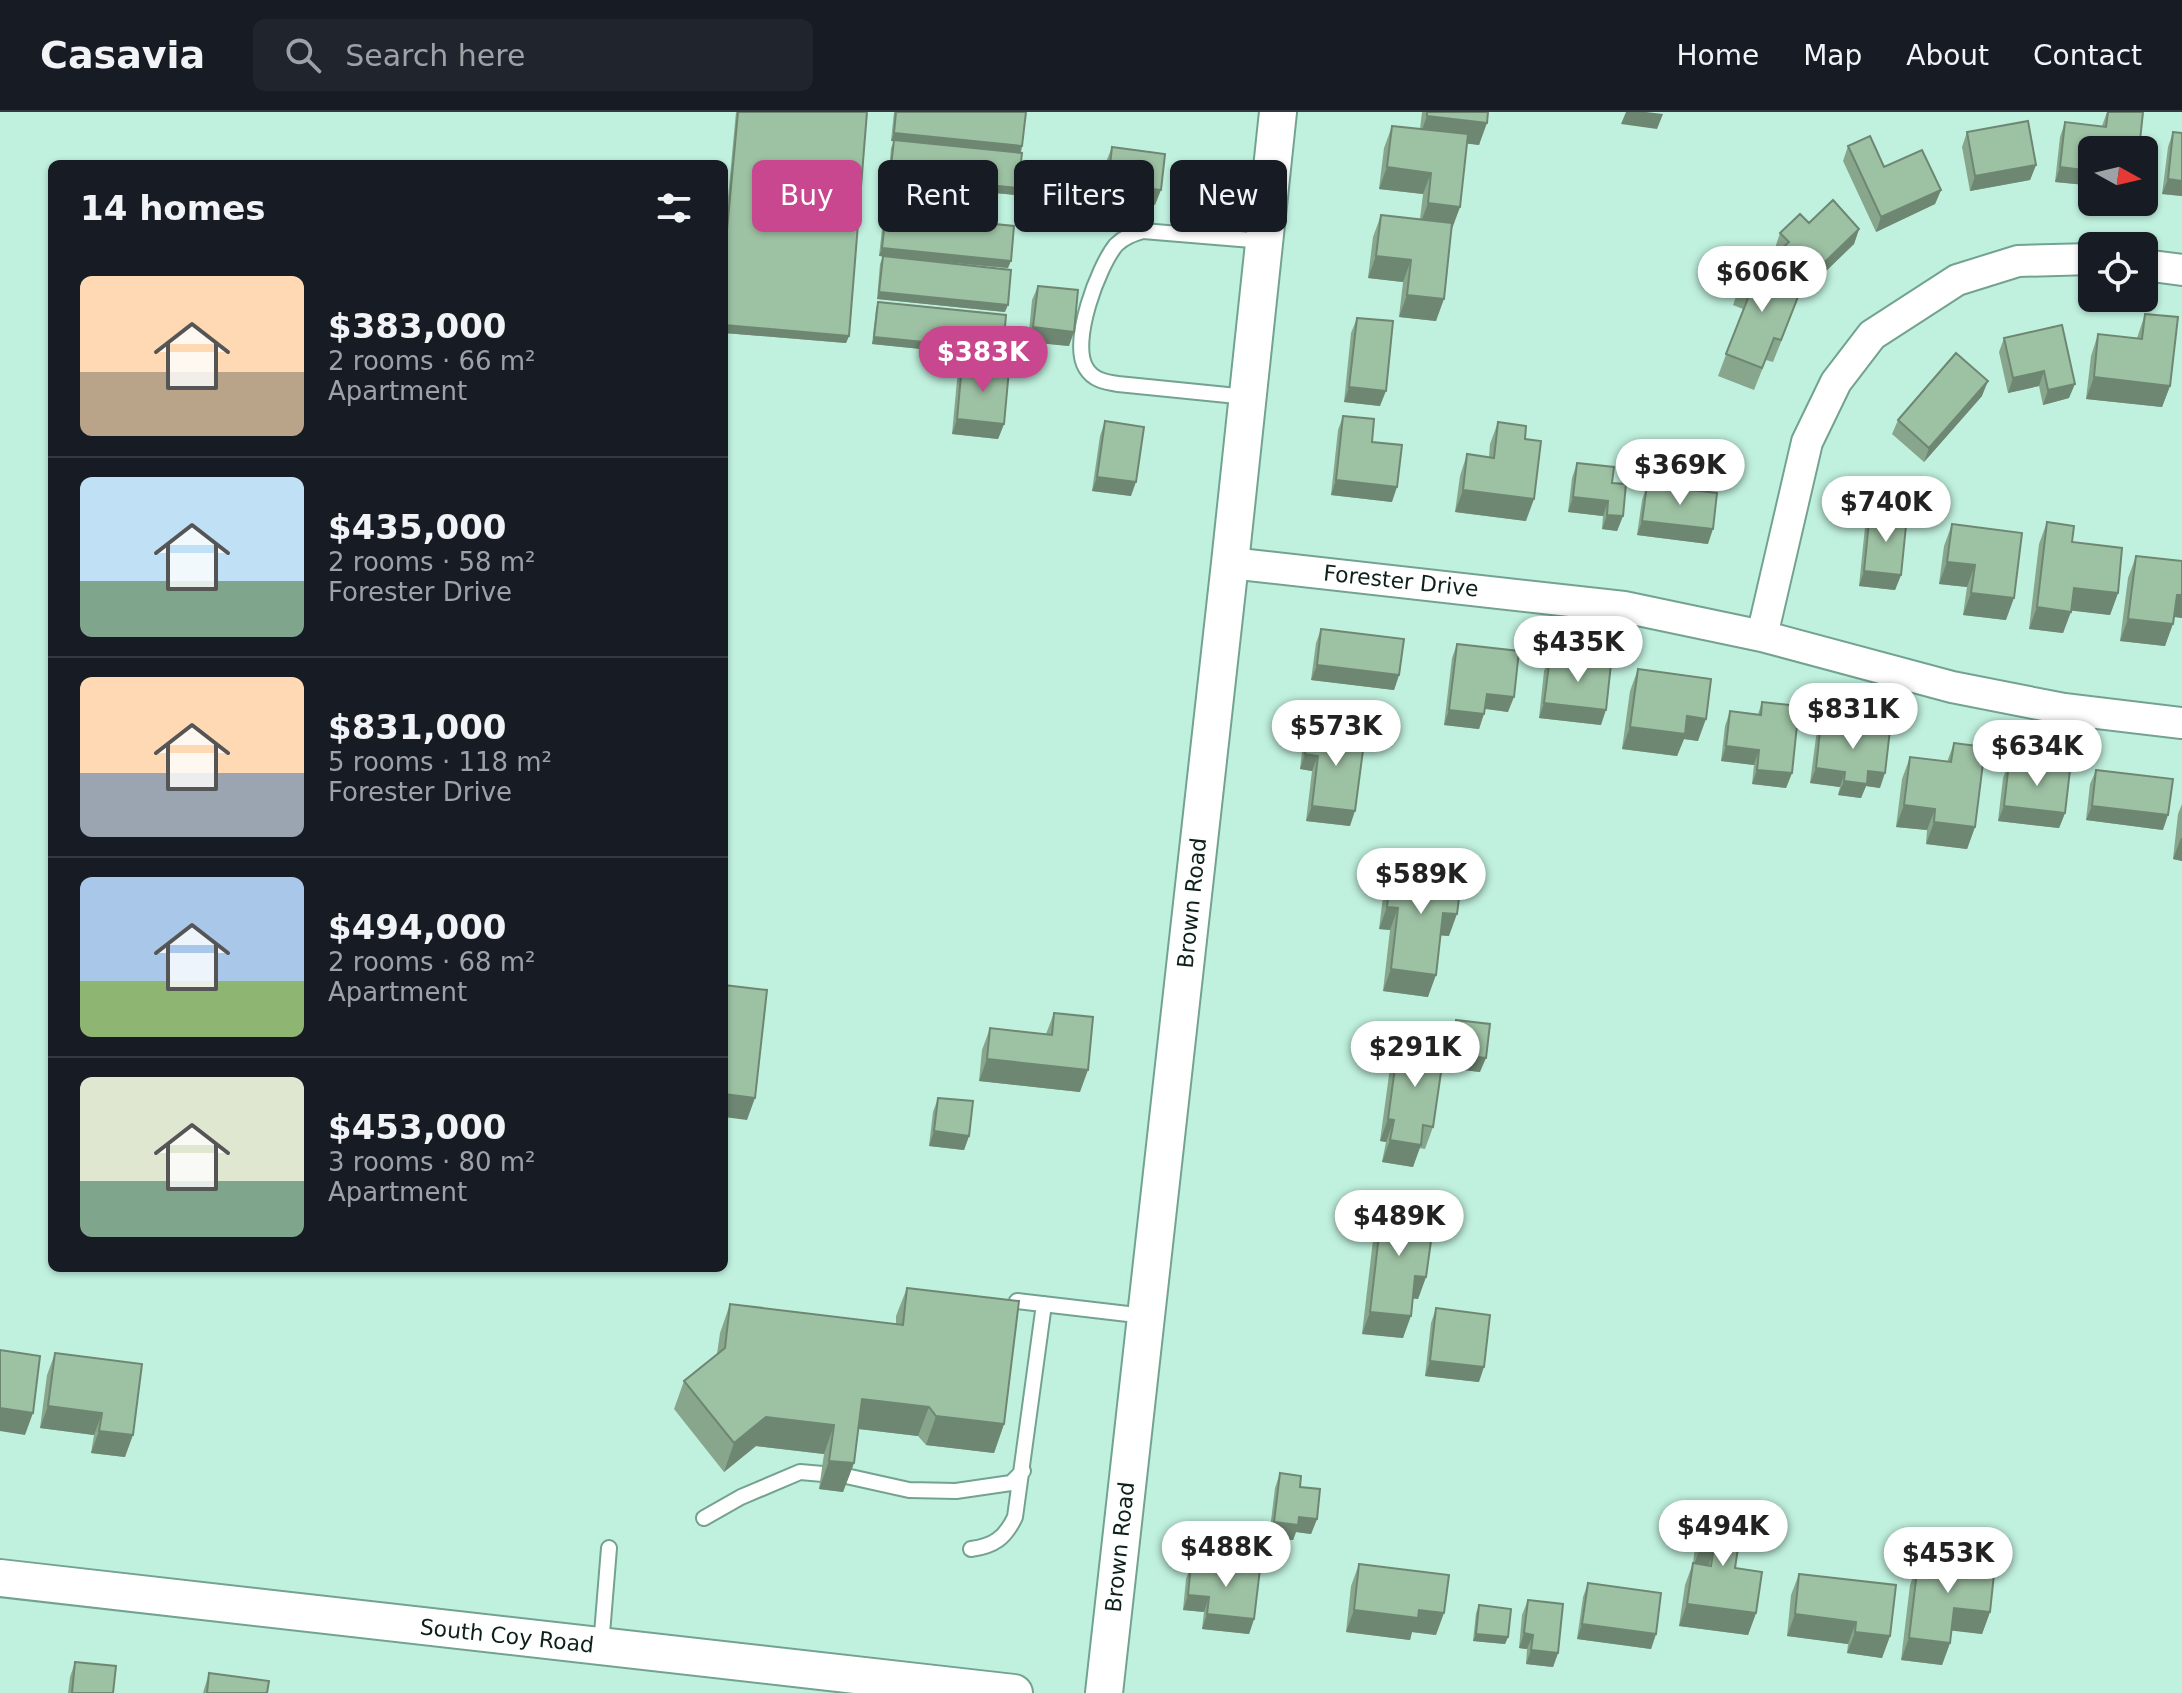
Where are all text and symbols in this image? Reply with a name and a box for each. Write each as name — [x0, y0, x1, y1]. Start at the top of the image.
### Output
search box — [253, 19, 813, 91]
text: Casavia — [40, 33, 205, 77]
icon: search — [281, 33, 325, 77]
text: Search here — [345, 38, 525, 73]
text: Home — [1676, 39, 1759, 72]
text: Map — [1803, 39, 1862, 72]
text: About — [1906, 39, 1989, 72]
text: Contact — [2033, 39, 2142, 72]
north arrow — [2078, 136, 2158, 216]
map controls — [2078, 136, 2158, 312]
chip: Buy — [752, 160, 862, 232]
chip: Rent — [878, 160, 998, 232]
chip: Filters — [1014, 160, 1154, 232]
chip: New — [1170, 160, 1287, 232]
icon: filters — [652, 186, 696, 230]
text: 14 homes — [80, 188, 265, 228]
button: locate — [2078, 232, 2158, 312]
pin: $606K — [1706, 246, 1818, 314]
text: $606K — [1716, 257, 1808, 287]
text: $383,000 — [328, 306, 507, 346]
icon: home — [144, 308, 240, 404]
pin: $383K — [927, 326, 1039, 394]
text: $383K — [937, 337, 1029, 367]
text: 2 rooms · 66 m² — [328, 346, 536, 376]
text: Apartment — [328, 376, 467, 406]
pin: $369K — [1624, 439, 1736, 507]
text: $369K — [1634, 450, 1726, 480]
pin: $740K — [1830, 476, 1942, 544]
text: $740K — [1840, 487, 1932, 517]
text: $435,000 — [328, 507, 507, 547]
icon: home — [144, 509, 240, 605]
text: 2 rooms · 58 m² — [328, 547, 536, 577]
street label: Forester Drive — [1322, 560, 1480, 602]
text: Forester Drive — [328, 577, 512, 607]
pin: $435K — [1522, 616, 1634, 684]
text: $435K — [1532, 627, 1624, 657]
pin: $831K — [1797, 683, 1909, 751]
text: $831K — [1807, 694, 1899, 724]
pin: $573K — [1280, 700, 1392, 768]
text: $831,000 — [328, 707, 507, 747]
icon: home — [144, 709, 240, 805]
text: $573K — [1290, 711, 1382, 741]
pin: $634K — [1981, 720, 2093, 788]
text: $634K — [1991, 731, 2083, 761]
text: 5 rooms · 118 m² — [328, 747, 552, 777]
text: Forester Drive — [328, 777, 512, 807]
street label: Brown Road — [1173, 836, 1211, 970]
pin: $589K — [1365, 848, 1477, 916]
text: $589K — [1375, 859, 1467, 889]
text: $494,000 — [328, 907, 507, 947]
icon: home — [144, 909, 240, 1005]
text: 2 rooms · 68 m² — [328, 947, 536, 977]
text: Apartment — [328, 977, 467, 1007]
pin: $291K — [1359, 1021, 1471, 1089]
text: $291K — [1369, 1032, 1461, 1062]
text: $453,000 — [328, 1107, 507, 1147]
icon: home — [144, 1109, 240, 1205]
text: 3 rooms · 80 m² — [328, 1147, 536, 1177]
text: Apartment — [328, 1177, 467, 1207]
pin: $489K — [1343, 1190, 1455, 1258]
text: $489K — [1353, 1201, 1445, 1231]
street label: Brown Road — [1101, 1480, 1139, 1614]
pin: $494K — [1667, 1500, 1779, 1568]
text: $494K — [1677, 1511, 1769, 1541]
pin: $488K — [1170, 1521, 1282, 1589]
pin: $453K — [1892, 1527, 2004, 1595]
text: $488K — [1180, 1532, 1272, 1562]
text: $453K — [1902, 1538, 1994, 1568]
street label: South Coy Road — [419, 1614, 595, 1658]

